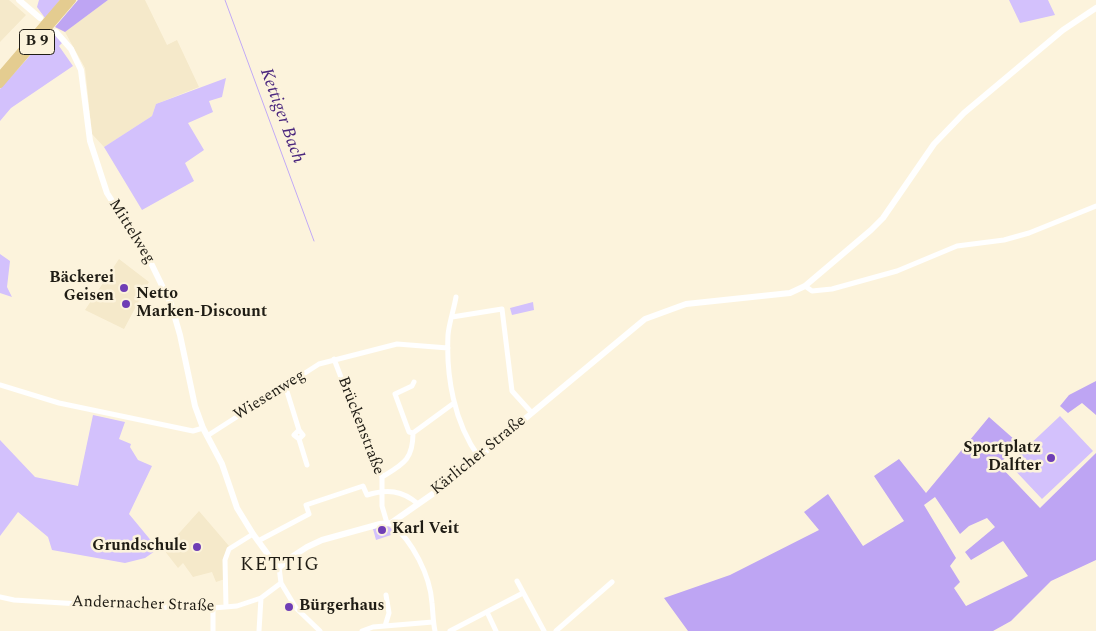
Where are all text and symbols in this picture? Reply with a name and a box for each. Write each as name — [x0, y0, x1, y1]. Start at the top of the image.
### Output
road number: B 9 — [20, 30, 54, 54]
water label: Kettiger Bach — [254, 66, 308, 166]
street label: Mittelweg — [104, 196, 158, 268]
place label: Bäckerei Geisen — [49, 269, 114, 307]
marker: Bäckerei Geisen — [118, 282, 130, 294]
place label: Netto Marken-Discount — [136, 285, 267, 323]
marker: Netto Marken-Discount — [120, 298, 132, 310]
street label: Wiesenweg — [231, 366, 309, 426]
street label: Brückenstraße — [332, 374, 388, 478]
street label: Kärlicher Straße — [428, 412, 530, 500]
place label: Sportplatz Dalfter — [963, 439, 1041, 477]
marker: Sportplatz Dalfter — [1045, 452, 1057, 464]
place label: Karl Veit — [392, 520, 459, 540]
marker: Karl Veit — [376, 524, 388, 536]
place label: Grundschule — [92, 537, 187, 557]
marker: Grundschule — [191, 541, 203, 553]
district label: KETTIG — [239, 555, 321, 577]
street label: Andernacher Straße — [71, 593, 215, 617]
place label: Bürgerhaus — [299, 597, 384, 617]
marker: Bürgerhaus — [283, 601, 295, 613]

